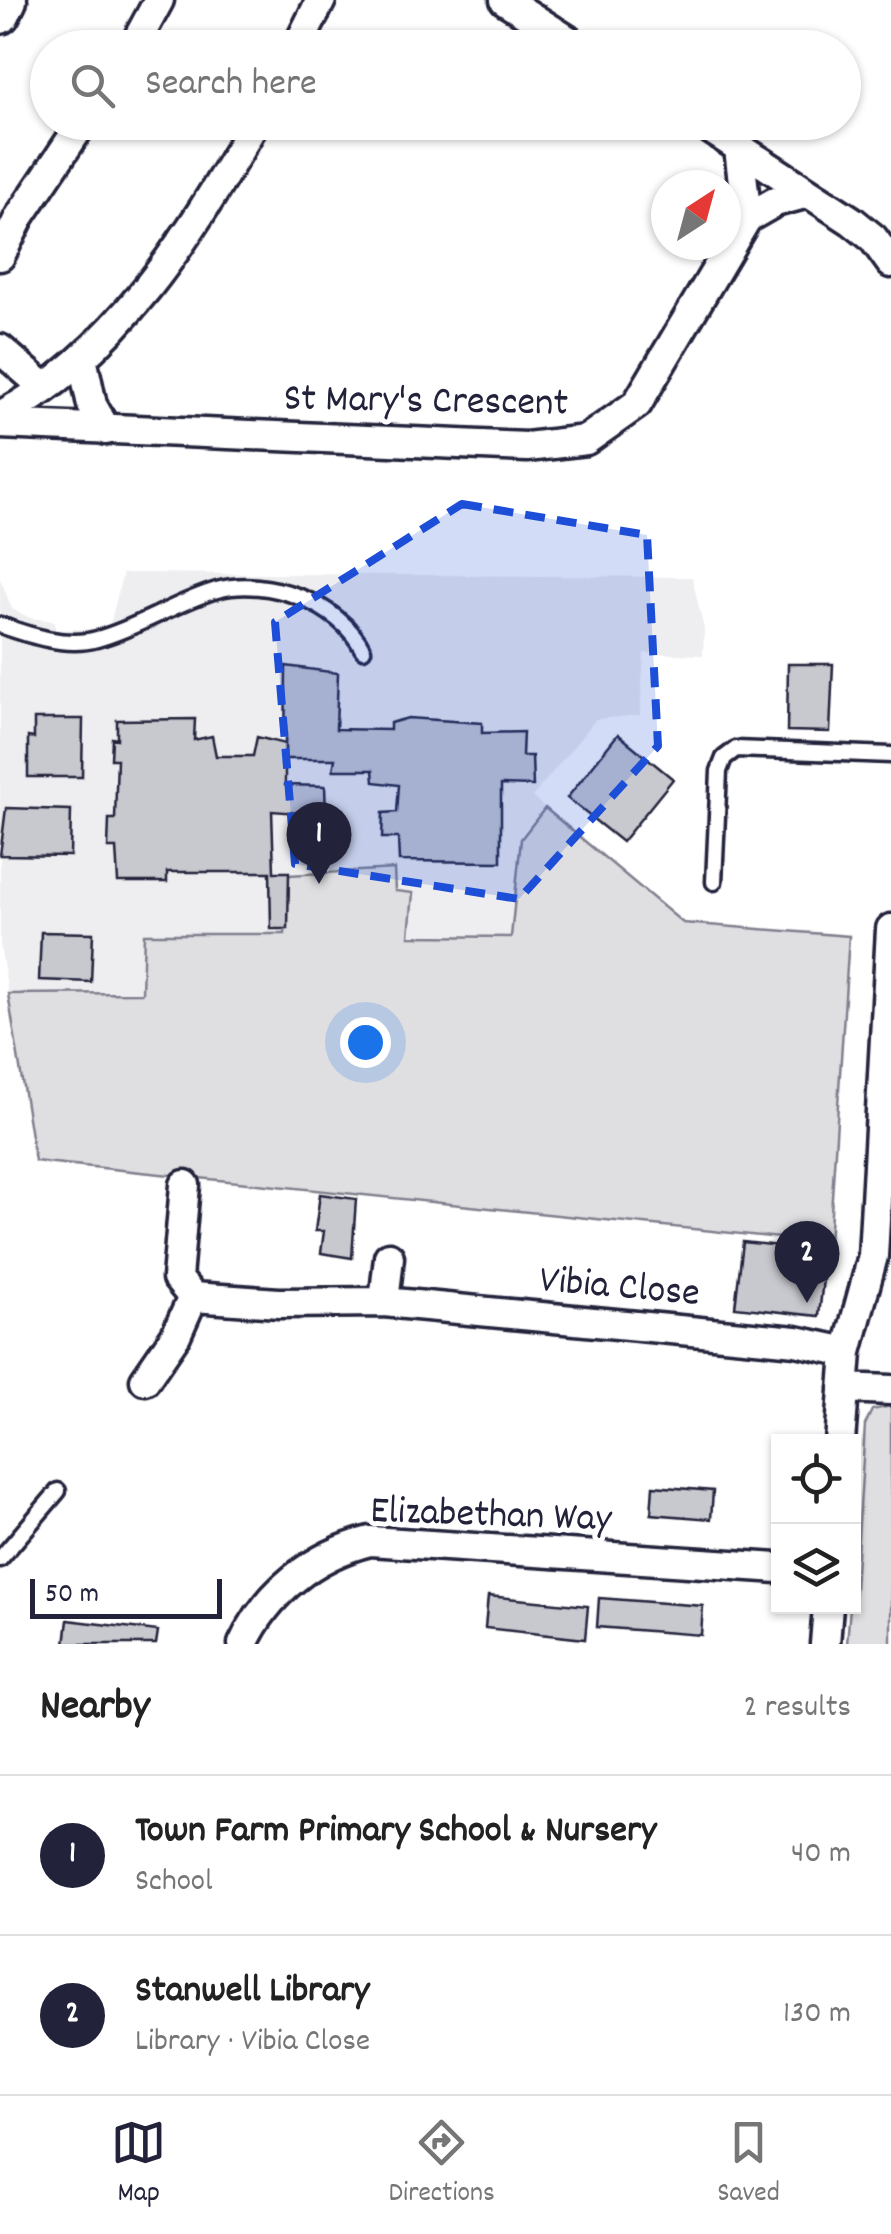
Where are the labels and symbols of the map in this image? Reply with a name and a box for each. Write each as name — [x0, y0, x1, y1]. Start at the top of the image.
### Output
north arrow — [651, 170, 741, 260]
street label: St Mary's Crescent — [283, 373, 569, 434]
pin: 1 — [286, 802, 352, 884]
your location — [340, 1017, 391, 1068]
pin: 2 — [774, 1220, 840, 1303]
street label: Vibia Close — [537, 1254, 702, 1325]
street label: Elizabethan Way — [369, 1485, 613, 1550]
scale bar — [30, 1574, 222, 1618]

